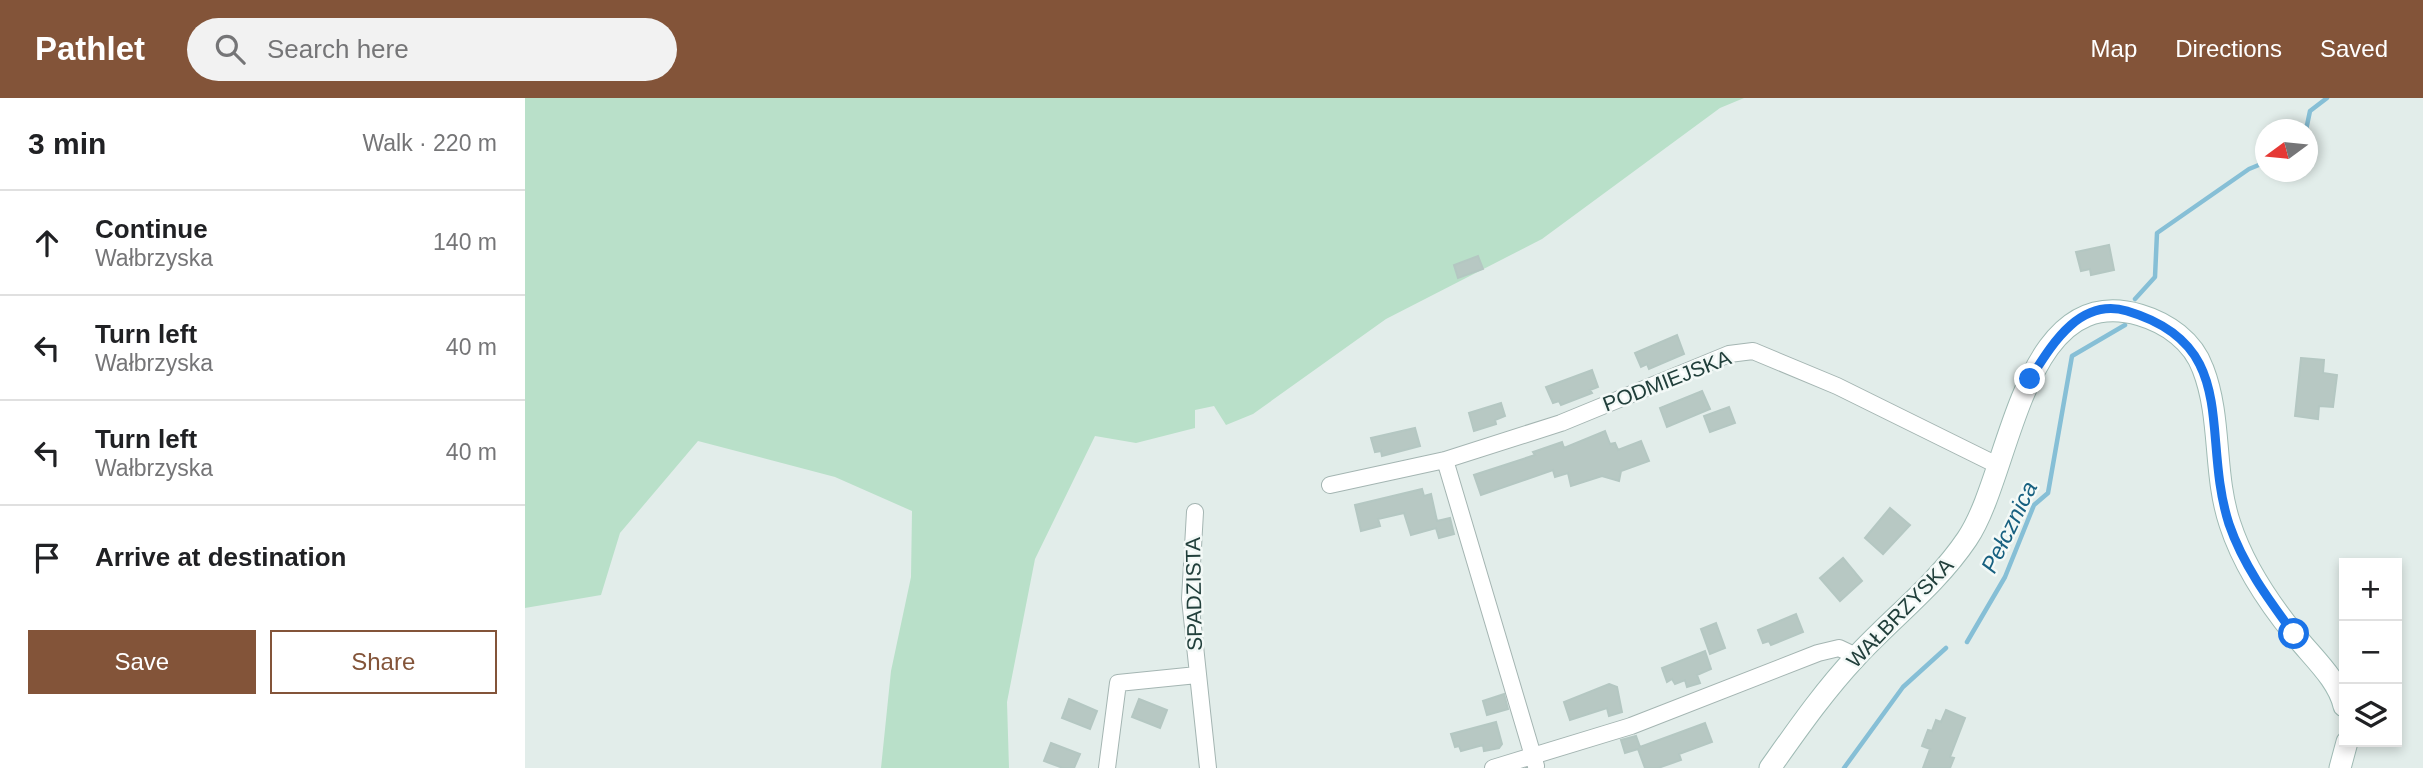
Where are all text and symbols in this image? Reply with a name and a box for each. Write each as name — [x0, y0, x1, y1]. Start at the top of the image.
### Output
search box — [187, 18, 677, 81]
text: Pathlet — [35, 30, 145, 67]
icon: search — [211, 30, 249, 68]
text: Search here — [267, 34, 409, 64]
text: Map — [2091, 35, 2137, 62]
text: Directions — [2175, 35, 2282, 62]
text: Saved — [2320, 35, 2388, 62]
north arrow — [2255, 119, 2318, 182]
text: 3 min — [28, 127, 106, 160]
text: Walk · 220 m — [362, 130, 497, 156]
text: Continue — [95, 214, 208, 244]
icon: ahead — [28, 224, 66, 262]
text: 140 m — [433, 229, 497, 255]
text: Wałbrzyska — [95, 245, 213, 271]
text: Turn left — [95, 319, 197, 349]
icon: left — [28, 329, 66, 367]
text: 40 m — [446, 334, 497, 360]
street label: PODMIEJSKA — [1600, 346, 1734, 416]
text: Wałbrzyska — [95, 350, 213, 376]
route end — [2014, 363, 2045, 394]
text: Turn left — [95, 424, 197, 454]
icon: left — [28, 434, 66, 472]
text: 40 m — [446, 439, 497, 465]
text: Wałbrzyska — [95, 455, 213, 481]
water label: Pełcznica — [1976, 477, 2042, 577]
street label: SPADZISTA — [1181, 537, 1206, 651]
icon: arrive — [28, 539, 66, 577]
text: Arrive at destination — [95, 542, 346, 572]
street label: WAŁBRZYSKA — [1842, 553, 1957, 672]
map controls — [2339, 558, 2402, 747]
button: + — [2339, 558, 2402, 621]
route start — [2278, 618, 2309, 649]
button: − — [2339, 621, 2402, 684]
button: Save — [28, 630, 256, 694]
button: Share — [270, 630, 497, 694]
button: layers — [2339, 684, 2402, 747]

